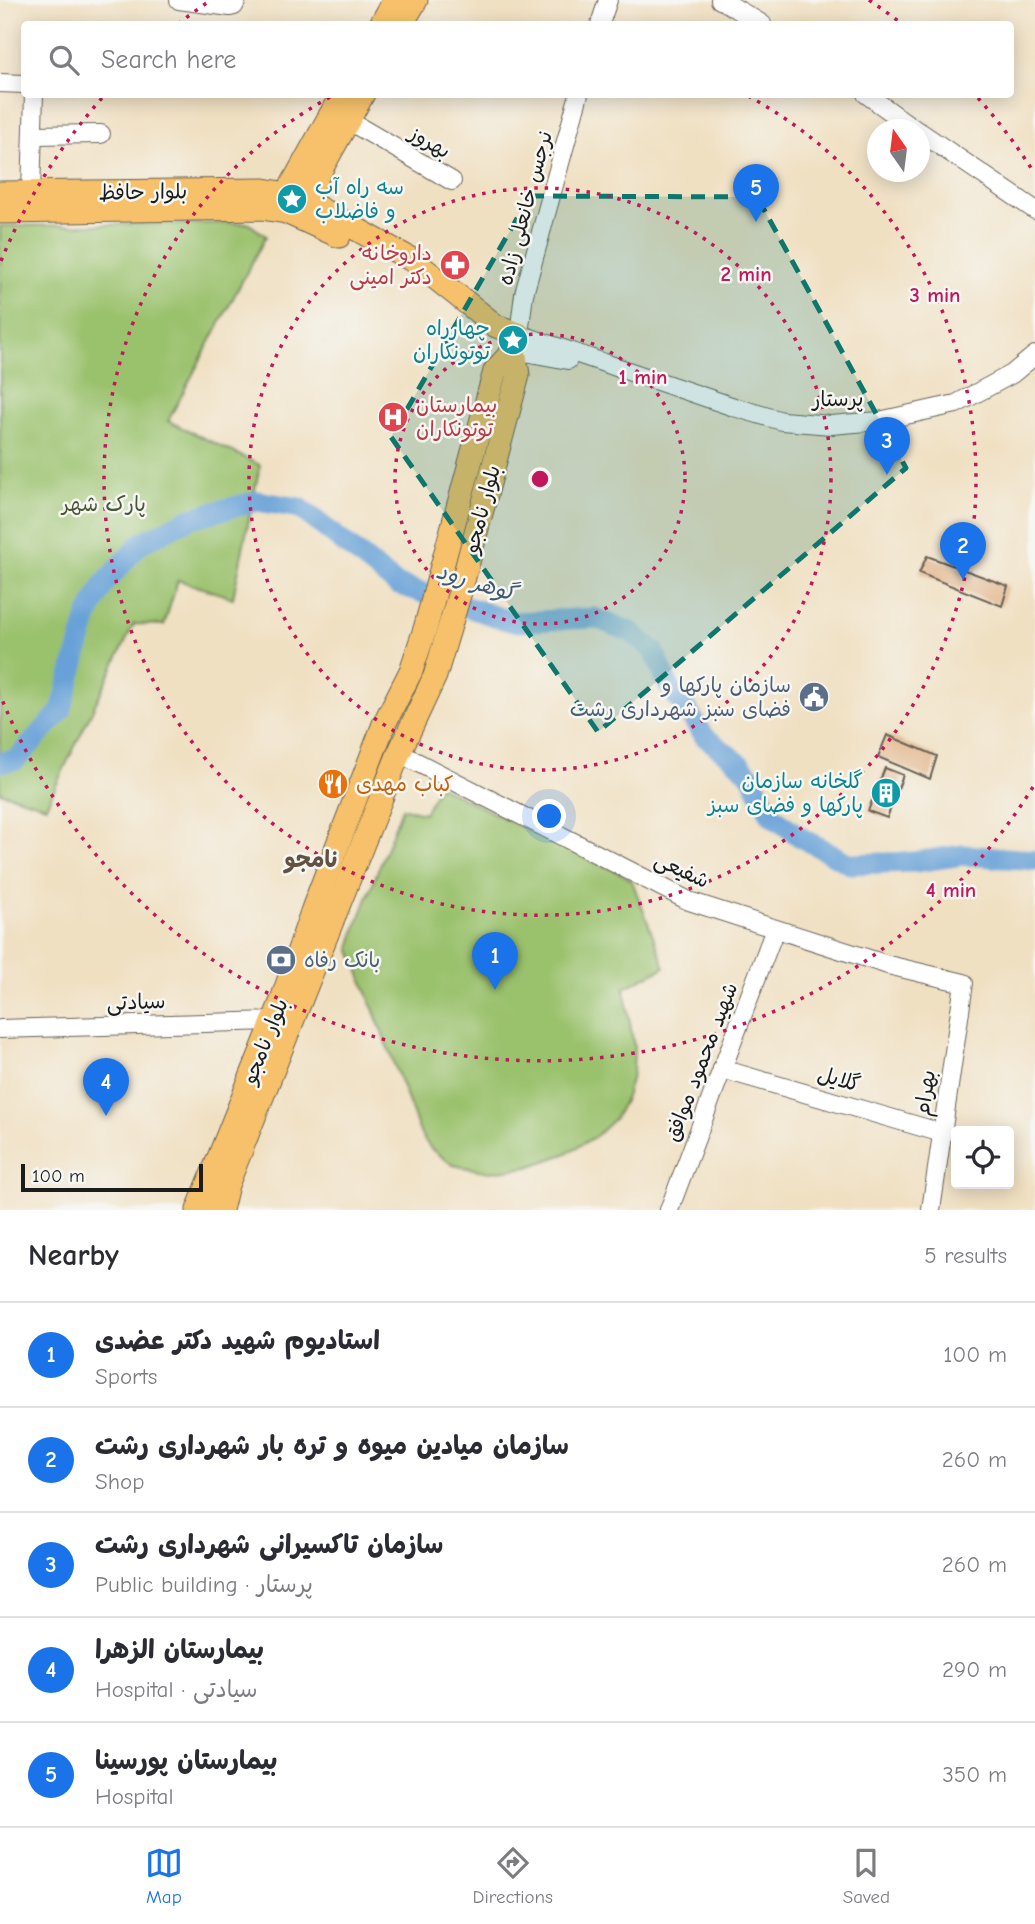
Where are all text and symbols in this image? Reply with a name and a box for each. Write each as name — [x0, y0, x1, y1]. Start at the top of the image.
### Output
search box — [21, 21, 1014, 98]
icon: search — [45, 41, 83, 79]
text: Search here — [101, 45, 236, 75]
north arrow — [867, 119, 930, 182]
street label: بهروز — [403, 120, 455, 164]
street label: نرجس خانعلی زاده — [493, 128, 559, 288]
pin: 5 — [733, 164, 779, 222]
place label: سه راه آب و فاضلاب — [315, 175, 404, 224]
street label: بلوار حافظ — [98, 179, 188, 206]
place icon: سه راه آب و فاضلاب — [275, 182, 309, 216]
place label: داروخانه دکتر امینی — [350, 241, 432, 291]
pharmacy icon: داروخانه دکتر امینی — [438, 248, 472, 282]
text: 2 min — [720, 262, 772, 286]
text: 3 min — [909, 283, 961, 307]
place label: چهارراه توتونکاران — [413, 316, 491, 365]
place icon: چهارراه توتونکاران — [496, 323, 530, 357]
text: 1 min — [619, 365, 667, 389]
street label: پرستار — [810, 387, 864, 412]
place label: بیمارستان توتونکاران — [416, 393, 497, 442]
hospital icon: بیمارستان توتونکاران — [376, 400, 410, 434]
pin: 3 — [864, 417, 910, 475]
street label: بلوار نامجو — [458, 463, 506, 558]
centre of rings — [528, 467, 552, 491]
park label: پارک شهر — [60, 492, 146, 517]
pin: 2 — [940, 522, 986, 580]
water label: گوهر رود — [433, 557, 523, 608]
place label: سازمان پارکها و فضای سبز شهرداری رشت — [570, 673, 791, 722]
public building icon: سازمان پارکها و فضای سبز شهرداری رشت — [797, 680, 831, 714]
restaurant icon: کباب مهدی — [316, 767, 350, 801]
place label: گلخانه سازمان پارکها و فضای سبز — [706, 769, 863, 818]
place label: کباب مهدی — [356, 772, 453, 797]
building icon: گلخانه سازمان پارکها و فضای سبز — [869, 776, 903, 810]
your location — [532, 799, 566, 833]
district label: نامجو — [283, 846, 337, 874]
street label: شفیعی — [650, 847, 713, 895]
text: 4 min — [926, 878, 976, 902]
pin: 1 — [472, 932, 518, 990]
bank icon: بانک رفاه — [264, 943, 298, 977]
place label: بانک رفاه — [304, 948, 380, 973]
street label: شهید محمود موافق — [660, 979, 743, 1145]
street label: سیادتی — [106, 989, 166, 1017]
street label: بلوار نامجو — [236, 995, 294, 1089]
pin: 4 — [83, 1058, 129, 1116]
street label: گلایل — [815, 1062, 863, 1096]
street label: بهرام — [910, 1068, 944, 1118]
map controls — [951, 1126, 1014, 1189]
button: locate — [951, 1126, 1014, 1189]
scale bar — [21, 1161, 203, 1193]
text: 100 m — [32, 1165, 85, 1187]
text: Nearby — [28, 1238, 119, 1273]
text: 5 results — [924, 1242, 1007, 1269]
text: استادیوم شهید دکتر عضدی — [95, 1326, 380, 1356]
text: 1 — [46, 1341, 56, 1368]
text: 100 m — [943, 1341, 1007, 1368]
text: Sports — [95, 1363, 157, 1390]
text: سازمان میادین میوه و تره بار شهرداری رشت — [95, 1431, 569, 1461]
text: 2 — [45, 1446, 57, 1473]
text: 260 m — [942, 1446, 1007, 1473]
text: Shop — [95, 1468, 144, 1495]
text: سازمان تاکسیرانی شهرداری رشت — [95, 1530, 443, 1560]
text: 3 — [45, 1551, 57, 1578]
text: 260 m — [942, 1551, 1007, 1578]
text: Public building · پرستار — [95, 1571, 313, 1598]
text: بیمارستان الزهرا — [95, 1635, 264, 1665]
text: 4 — [46, 1656, 56, 1683]
text: 290 m — [942, 1656, 1007, 1683]
text: Hospital · سیادتی — [95, 1676, 258, 1703]
text: بیمارستان پورسینا — [95, 1746, 278, 1776]
text: 5 — [45, 1761, 57, 1788]
text: 350 m — [942, 1761, 1007, 1788]
text: Hospital — [95, 1783, 173, 1810]
tab: Map — [145, 1844, 183, 1908]
tab: Directions — [473, 1844, 553, 1908]
tab: Saved — [843, 1844, 890, 1908]

